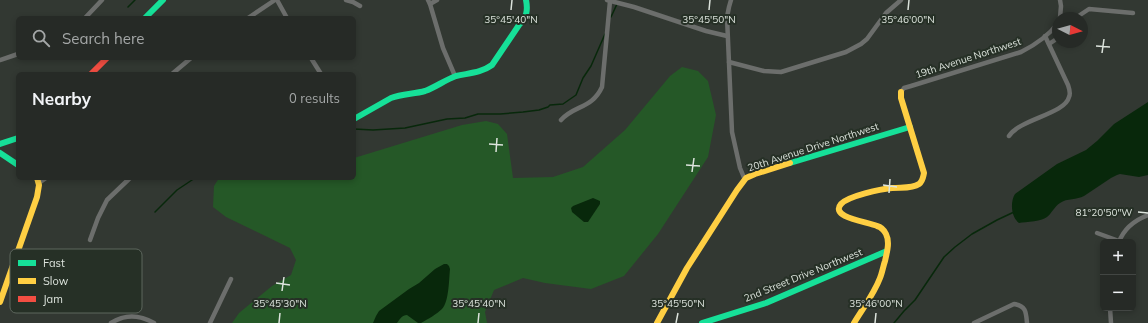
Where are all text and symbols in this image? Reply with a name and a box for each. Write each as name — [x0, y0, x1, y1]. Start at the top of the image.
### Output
north arrow — [1052, 12, 1088, 48]
text: 35°45'40"N — [484, 13, 538, 26]
text: 35°45'50"N — [682, 13, 736, 26]
text: 35°46'00"N — [881, 13, 935, 26]
search box — [16, 16, 356, 60]
icon: search — [30, 27, 52, 49]
text: Search here — [62, 29, 144, 48]
street label: 19th Avenue Northwest — [914, 35, 1023, 81]
text: Nearby — [32, 88, 91, 109]
text: 0 results — [289, 90, 340, 106]
street label: 20th Avenue Drive Northwest — [746, 119, 881, 174]
text: 81°20'50"W — [1076, 206, 1132, 219]
map controls — [1100, 239, 1136, 311]
button: + — [1100, 239, 1136, 275]
street label: 2nd Street Drive Northwest — [742, 245, 864, 305]
legend — [10, 249, 142, 313]
text: Fast — [43, 256, 65, 270]
text: Slow — [43, 274, 69, 288]
button: − — [1100, 275, 1136, 311]
text: Jam — [43, 292, 63, 306]
text: 35°45'30"N — [253, 297, 307, 310]
text: 35°45'40"N — [452, 297, 506, 310]
text: 35°45'50"N — [651, 297, 705, 310]
text: 35°46'00"N — [849, 297, 903, 310]

